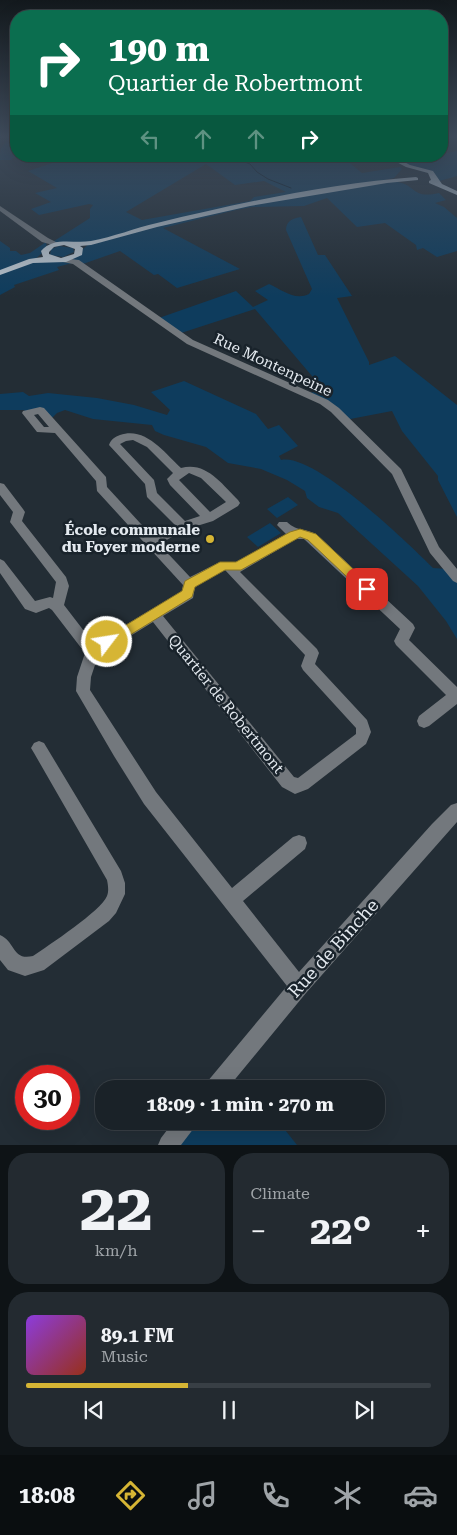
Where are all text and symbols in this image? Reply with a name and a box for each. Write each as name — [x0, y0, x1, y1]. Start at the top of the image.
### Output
text: 190 m — [108, 29, 209, 70]
icon: right — [25, 30, 90, 95]
text: Quartier de Robertmont — [108, 71, 362, 96]
icon: left — [136, 125, 164, 153]
icon: ahead — [189, 125, 217, 153]
icon: ahead — [242, 125, 270, 153]
icon: right — [295, 125, 323, 153]
street label: Rue Montenpeine — [211, 330, 335, 400]
place label: École communale du Foyer moderne — [62, 520, 200, 556]
marker: École communale du Foyer moderne — [204, 533, 216, 545]
pin — [346, 568, 388, 610]
icon: arrive — [353, 575, 381, 603]
position arrow — [80, 615, 132, 667]
street label: Quartier de Robertmont — [164, 631, 288, 777]
street label: Rue de Binche — [283, 895, 383, 1001]
speed limit sign: 30 — [15, 1065, 80, 1130]
text: 18:09 · 1 min · 270 m — [146, 1093, 334, 1116]
text: 22 — [80, 1170, 153, 1246]
text: Climate — [251, 1184, 310, 1203]
text: 22° — [310, 1209, 371, 1253]
text: − — [251, 1215, 266, 1248]
text: + — [415, 1215, 431, 1248]
text: km/h — [95, 1241, 138, 1260]
text: 89.1 FM — [101, 1324, 174, 1347]
text: Music — [101, 1347, 148, 1366]
icon: previous — [80, 1396, 108, 1424]
icon: pause — [215, 1396, 243, 1424]
icon: next — [350, 1396, 378, 1424]
icon: directions — [113, 1478, 148, 1513]
icon: music — [185, 1478, 220, 1513]
icon: phone — [258, 1478, 293, 1513]
icon: climate — [330, 1478, 365, 1513]
icon: car — [403, 1478, 438, 1513]
text: 18:08 — [19, 1483, 75, 1508]

